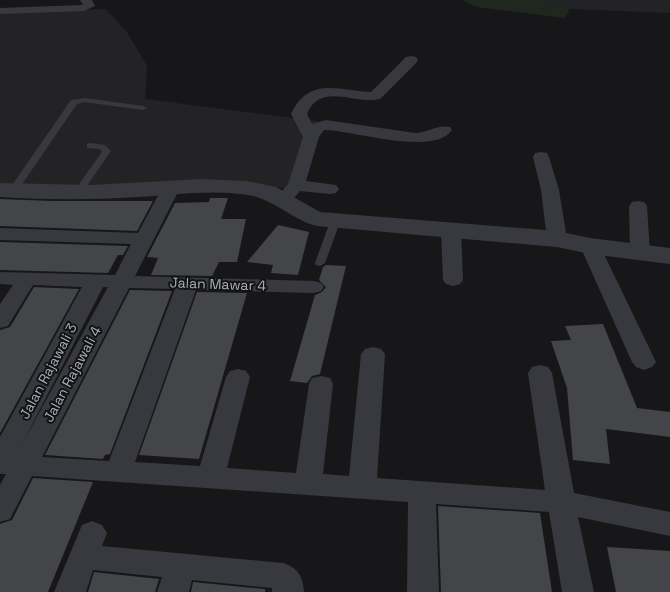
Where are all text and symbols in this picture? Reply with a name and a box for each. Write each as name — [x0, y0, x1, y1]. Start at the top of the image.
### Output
street label: Jalan Mawar 4 — [169, 273, 267, 295]
street label: Jalan Rajawali 3 — [15, 320, 81, 422]
street label: Jalan Rajawali 4 — [39, 323, 105, 425]

